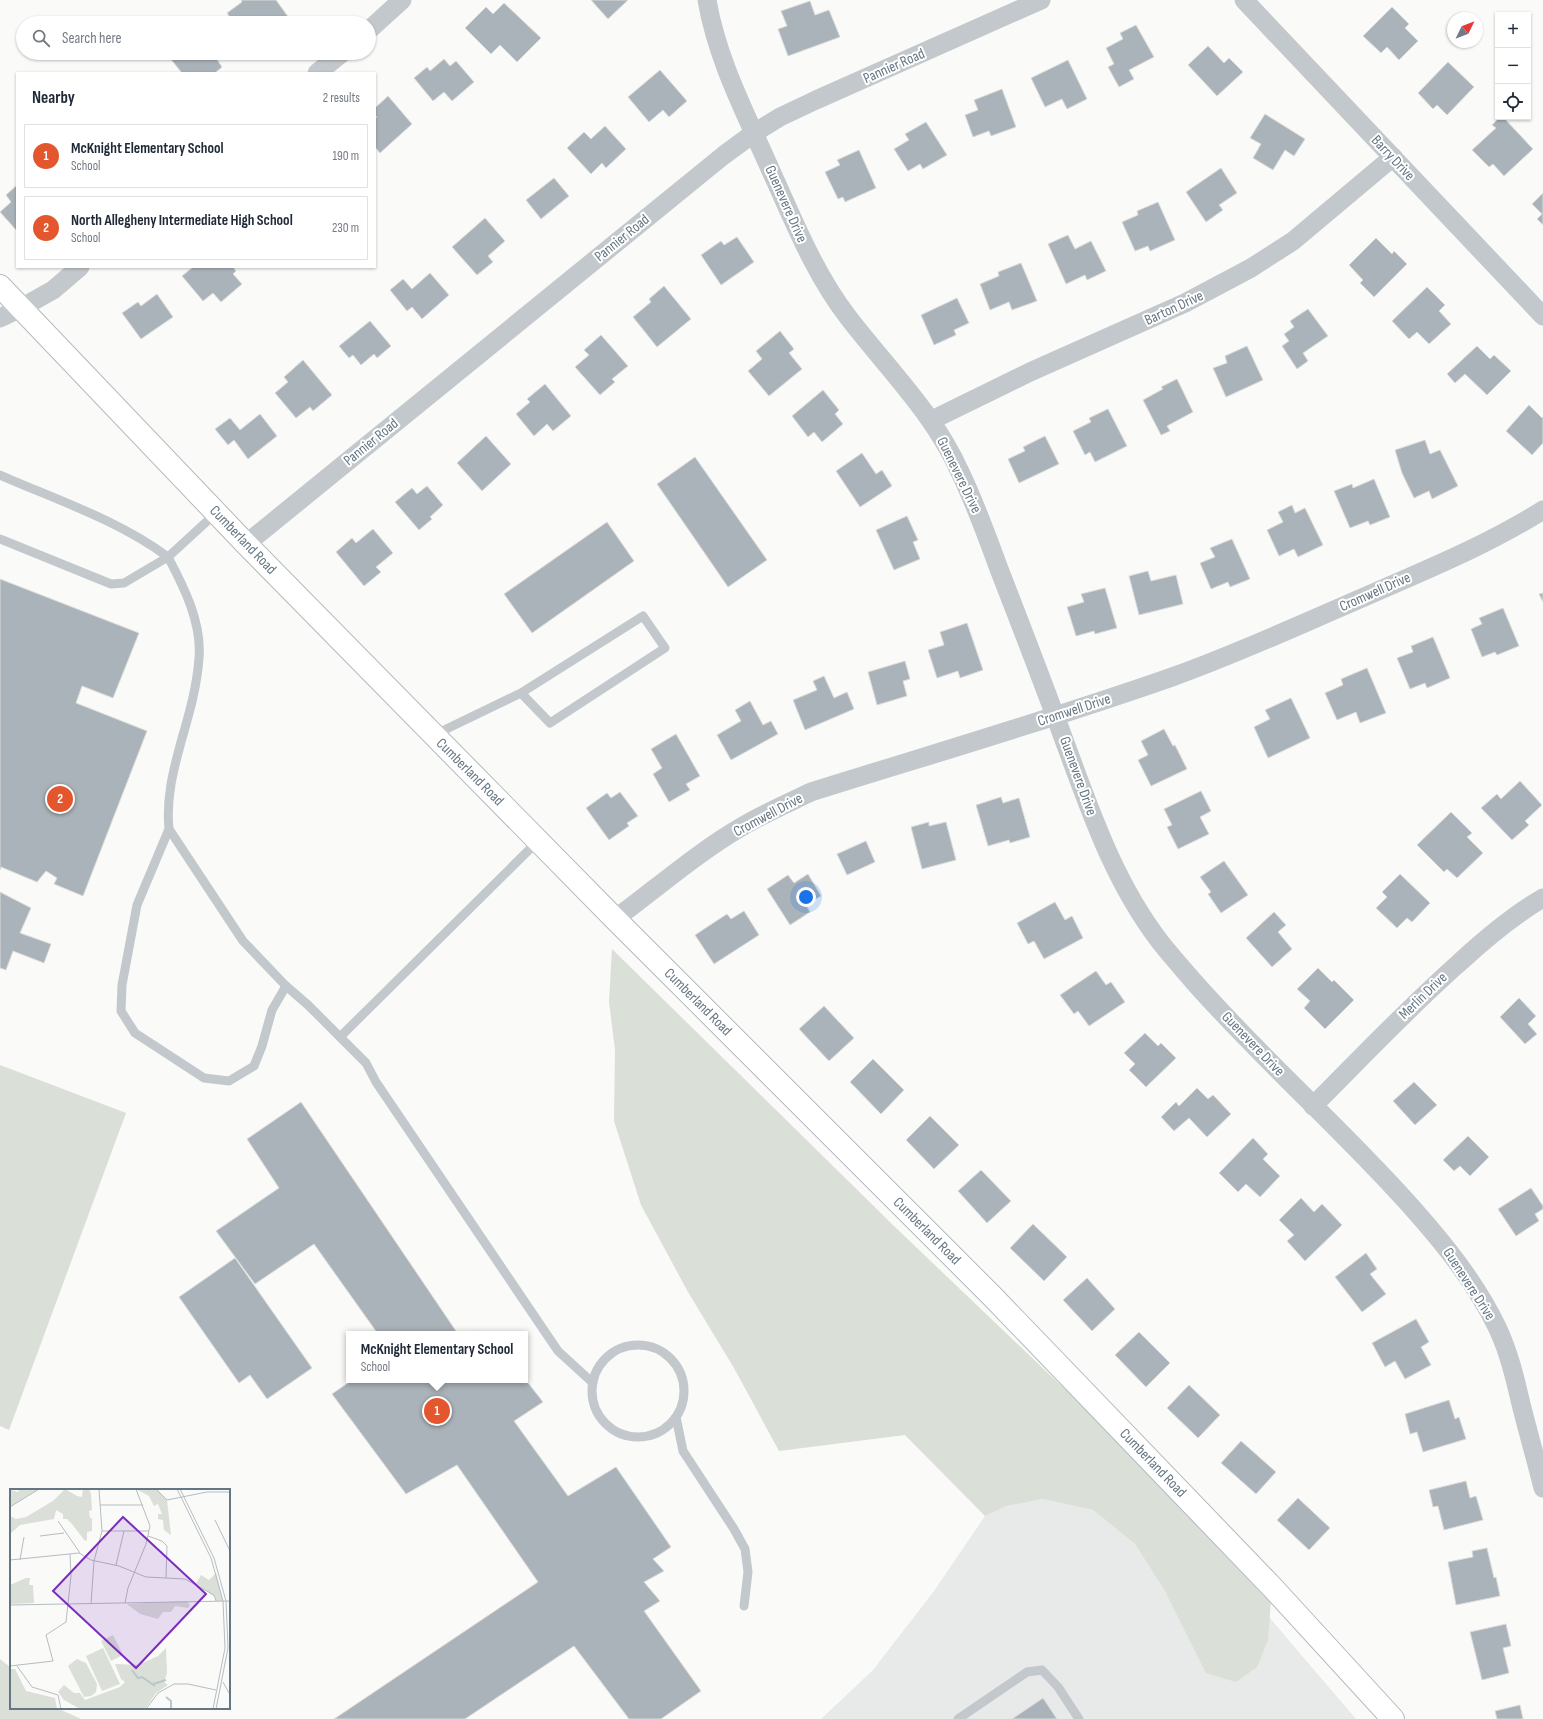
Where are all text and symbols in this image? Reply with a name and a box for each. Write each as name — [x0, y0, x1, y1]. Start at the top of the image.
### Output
north arrow — [1447, 12, 1483, 48]
map controls — [1495, 12, 1531, 120]
button: + — [1495, 12, 1531, 48]
search box — [16, 16, 376, 60]
icon: search — [30, 27, 52, 49]
text: Search here — [62, 29, 122, 48]
street label: Pannier Road — [860, 44, 928, 88]
button: − — [1495, 48, 1531, 84]
button: locate — [1495, 84, 1531, 120]
text: Nearby — [32, 88, 75, 108]
text: 2 results — [323, 90, 360, 106]
street label: Barry Drive — [1367, 131, 1419, 185]
text: McKnight Elementary School — [71, 139, 224, 158]
text: 1 — [43, 148, 49, 164]
text: 190 m — [332, 148, 359, 164]
text: School — [71, 158, 101, 174]
street label: Guenevere Drive — [761, 162, 811, 246]
street label: Pannier Road — [591, 210, 653, 266]
text: North Allegheny Intermediate High School — [71, 211, 293, 230]
text: 2 — [43, 220, 49, 236]
text: 230 m — [332, 220, 359, 236]
text: School — [71, 230, 101, 246]
street label: Barton Drive — [1142, 286, 1206, 330]
street label: Pannier Road — [340, 414, 402, 470]
street label: Guenevere Drive — [932, 434, 986, 516]
street label: Cumberland Road — [205, 502, 281, 578]
street label: Cromwell Drive — [1337, 568, 1413, 616]
street label: Cromwell Drive — [1035, 689, 1113, 731]
street label: Cumberland Road — [432, 734, 508, 810]
street label: Guenevere Drive — [1055, 734, 1101, 818]
pin: 2 — [47, 784, 73, 814]
street label: Cromwell Drive — [730, 789, 806, 841]
your location — [796, 887, 816, 907]
street label: Cumberland Road — [660, 964, 736, 1040]
street label: Merlin Drive — [1395, 968, 1451, 1024]
street label: Guenevere Drive — [1217, 1008, 1289, 1080]
street label: Cumberland Road — [889, 1193, 965, 1269]
street label: Guenevere Drive — [1439, 1244, 1499, 1324]
popup — [346, 1331, 528, 1383]
text: McKnight Elementary School — [361, 1340, 513, 1359]
text: School — [361, 1359, 390, 1375]
pin: 1 — [424, 1396, 450, 1426]
street label: Cumberland Road — [1115, 1425, 1191, 1501]
inset map — [10, 1489, 230, 1709]

